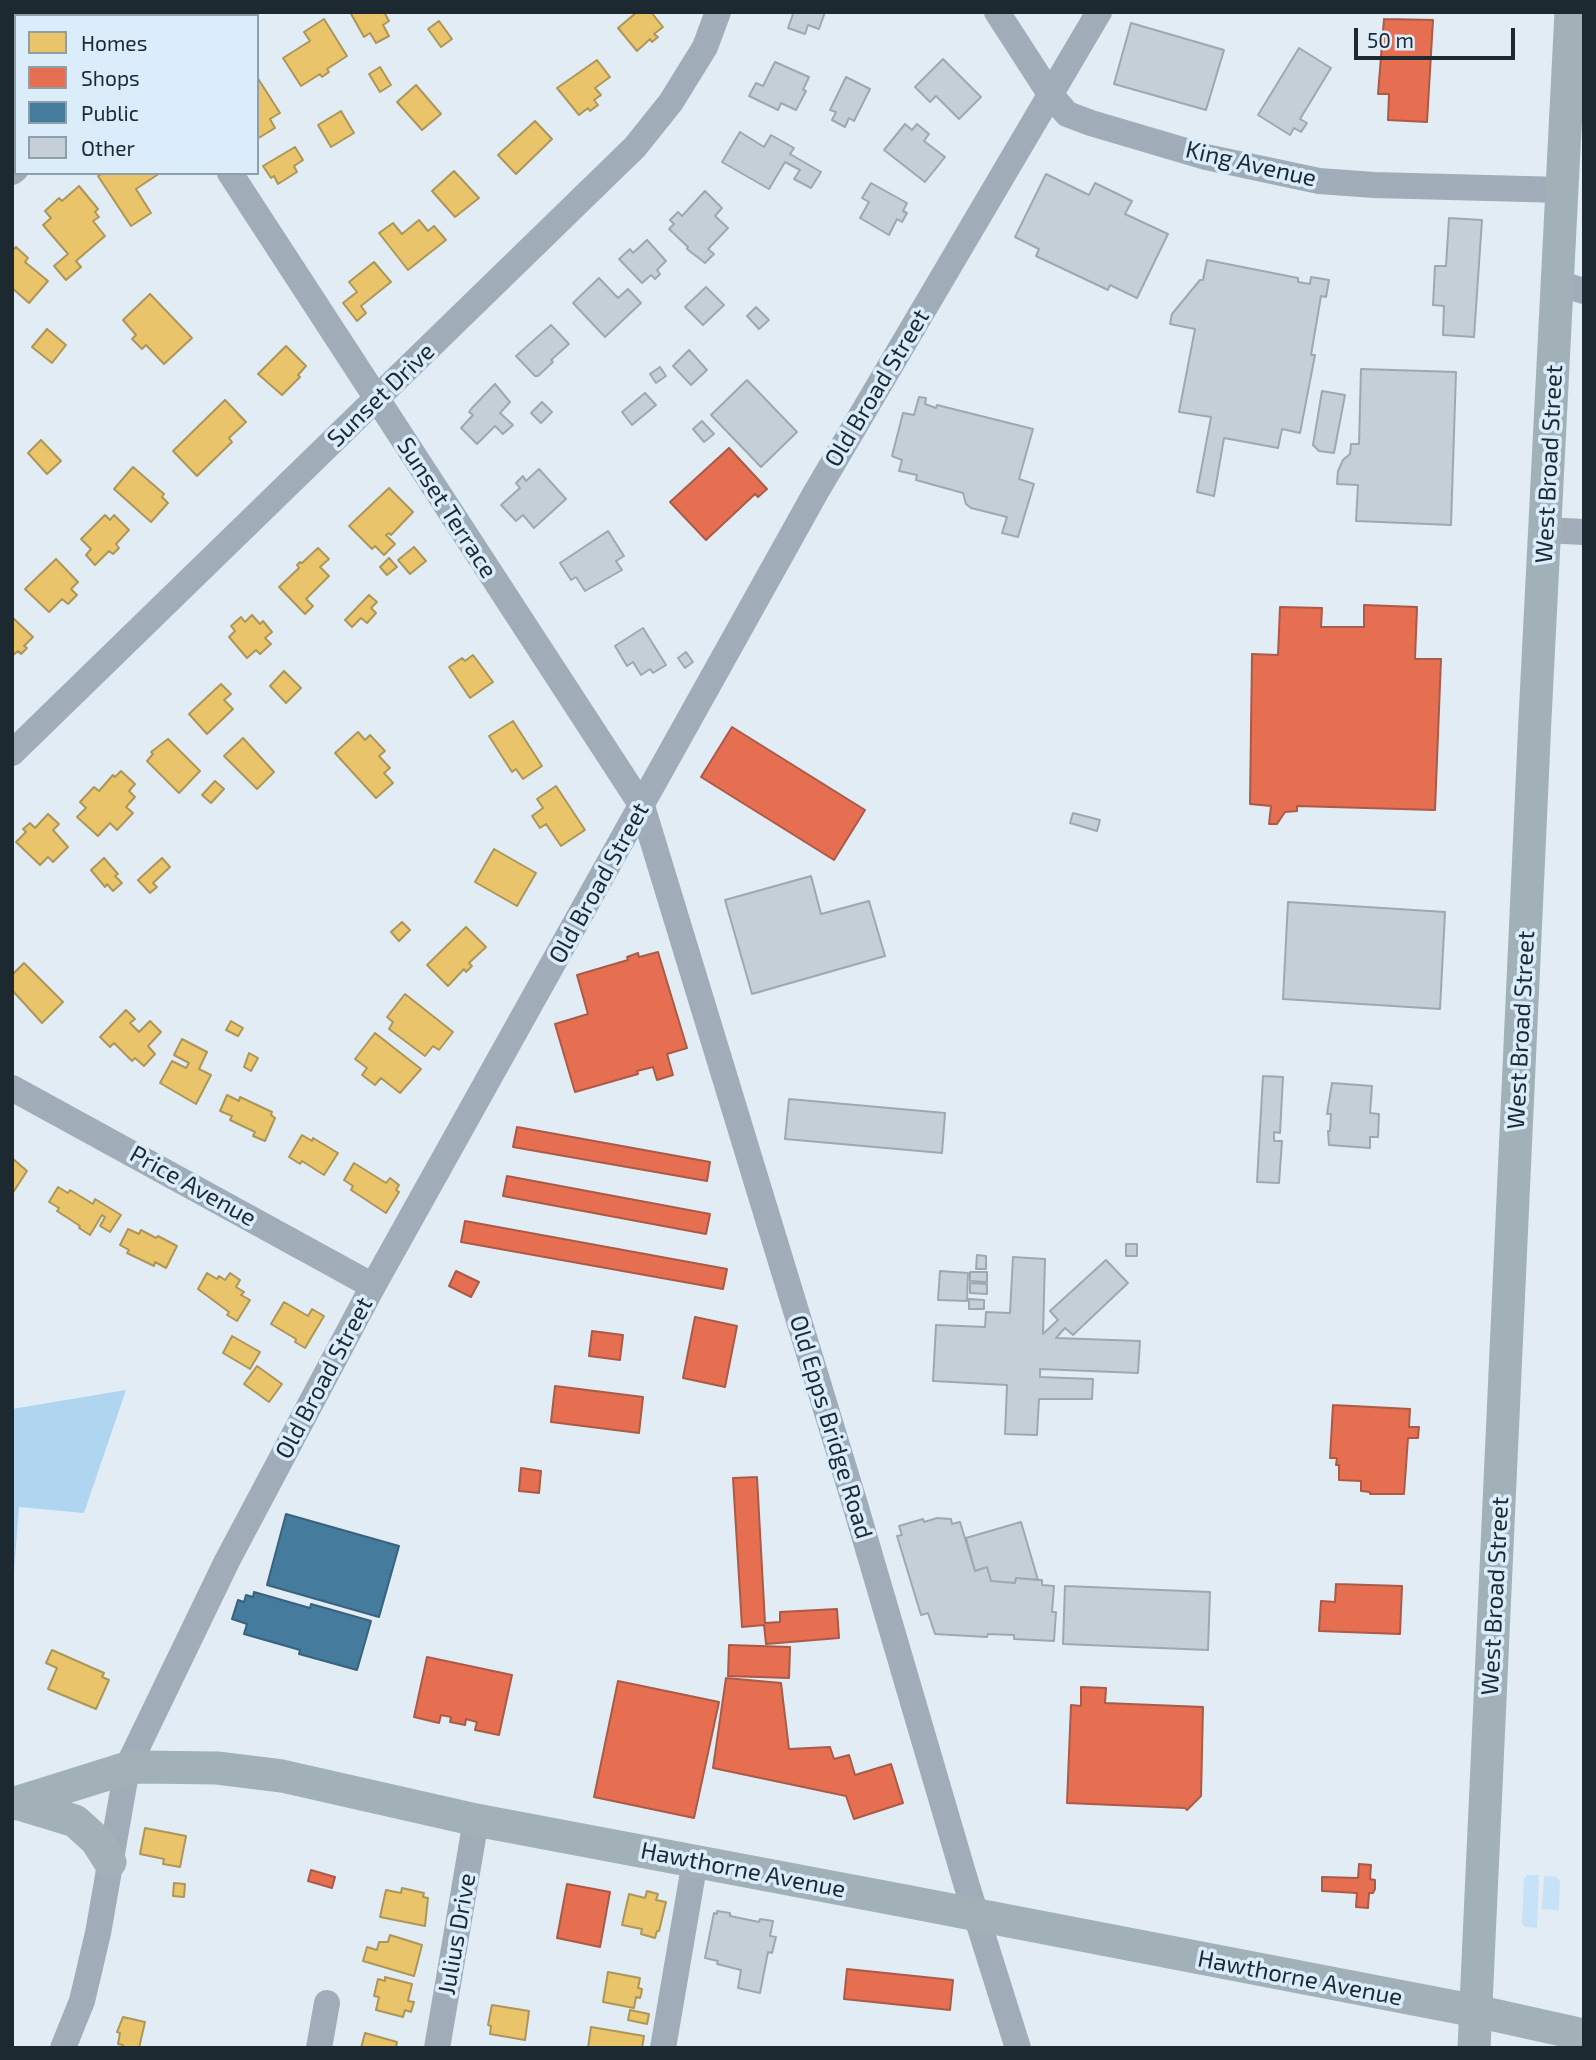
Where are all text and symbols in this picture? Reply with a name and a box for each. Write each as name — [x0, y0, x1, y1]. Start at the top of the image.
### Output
legend — [14, 14, 259, 175]
scale bar — [1358, 14, 1519, 58]
text: 50 m — [1367, 27, 1414, 52]
text: Homes — [81, 30, 147, 55]
text: Shops — [81, 65, 140, 90]
text: Public — [81, 100, 139, 125]
text: Other — [81, 135, 135, 160]
street label: King Avenue — [1183, 135, 1319, 193]
street label: Old Broad Street — [819, 304, 935, 472]
street label: Sunset Drive — [321, 337, 441, 453]
street label: West Broad Street — [1529, 364, 1569, 564]
street label: Sunset Terrace — [391, 432, 503, 584]
street label: Old Broad Street — [543, 798, 655, 968]
street label: West Broad Street — [1501, 930, 1541, 1130]
street label: Price Avenue — [125, 1139, 261, 1233]
street label: Old Broad Street — [269, 1292, 379, 1464]
street label: Old Epps Bridge Road — [783, 1312, 879, 1542]
street label: West Broad Street — [1475, 1496, 1515, 1696]
street label: Hawthorne Avenue — [638, 1836, 848, 1904]
street label: Julius Drive — [432, 1871, 482, 1997]
street label: Hawthorne Avenue — [1195, 1944, 1405, 2012]

